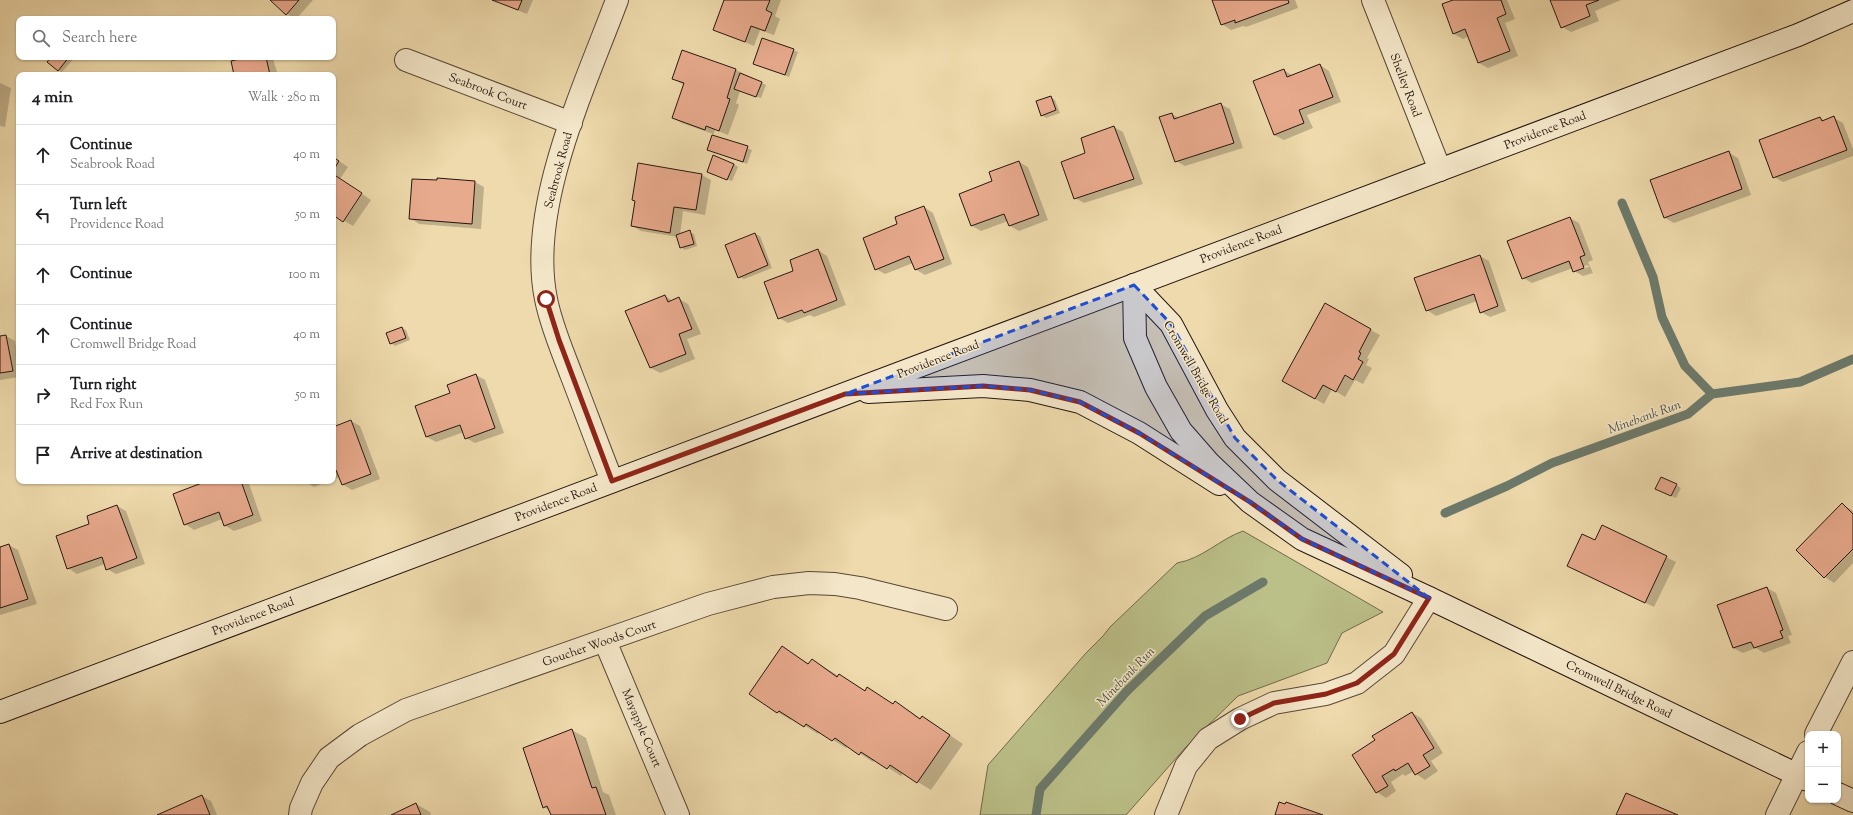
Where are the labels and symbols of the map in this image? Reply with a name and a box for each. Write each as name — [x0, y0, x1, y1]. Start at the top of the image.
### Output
street label: Shelley Road — [1385, 51, 1426, 120]
street label: Seabrook Court — [446, 69, 530, 115]
street label: Providence Road — [1502, 107, 1589, 155]
street label: Seabrook Road — [540, 130, 578, 210]
street label: Providence Road — [1198, 221, 1285, 269]
route start — [537, 290, 555, 308]
street label: Cromwell Bridge Road — [1158, 318, 1232, 428]
street label: Providence Road — [895, 336, 982, 384]
water label: Minebank Run — [1606, 396, 1684, 439]
street label: Providence Road — [513, 479, 600, 527]
street label: Providence Road — [210, 593, 297, 641]
street label: Goucher Woods Court — [540, 616, 659, 672]
water label: Minebank Run — [1093, 643, 1160, 711]
street label: Cromwell Bridge Road — [1562, 656, 1675, 724]
street label: Mayapple Court — [616, 686, 666, 770]
route end — [1231, 710, 1249, 728]

